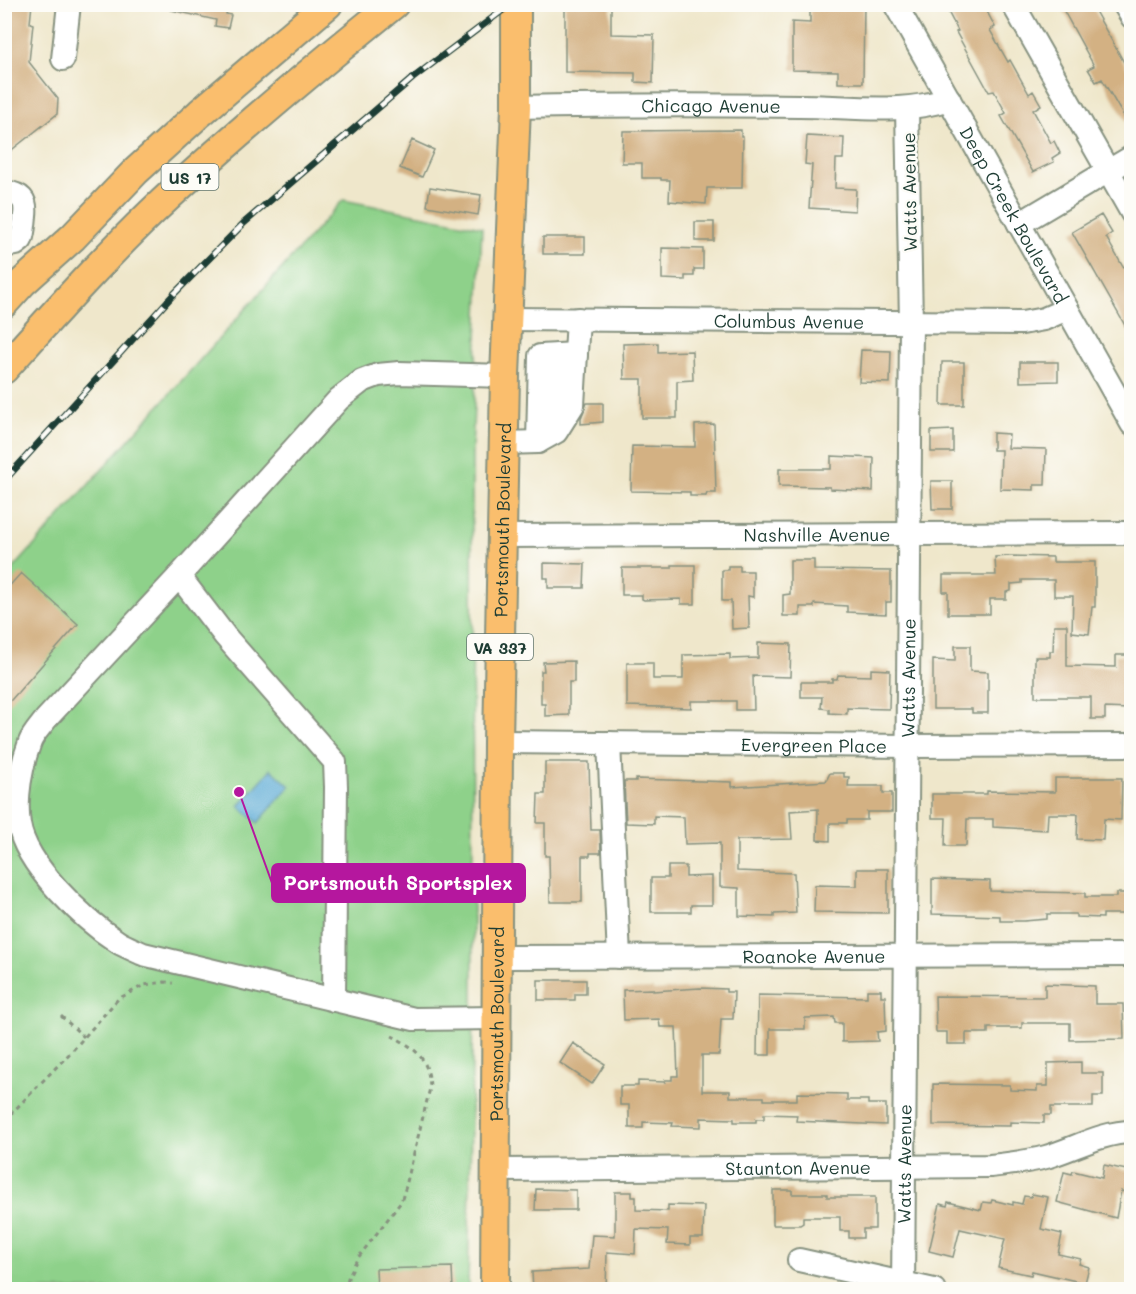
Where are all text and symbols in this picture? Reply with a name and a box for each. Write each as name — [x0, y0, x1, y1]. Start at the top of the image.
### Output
street label: Chicago Avenue — [641, 93, 781, 118]
street label: Deep Creek Boulevard — [954, 122, 1073, 308]
street label: Watts Avenue — [896, 132, 922, 252]
road number: US 17 — [162, 164, 219, 190]
street label: Columbus Avenue — [714, 309, 864, 334]
street label: Portsmouth Boulevard — [488, 422, 516, 618]
street label: Nashville Avenue — [744, 522, 890, 547]
street label: Watts Avenue — [896, 618, 921, 738]
road number: VA 337 — [467, 634, 533, 660]
street label: Evergreen Place — [741, 732, 887, 758]
callout: Portsmouth Sportsplex — [272, 864, 525, 902]
text: Portsmouth Sportsplex — [283, 869, 513, 895]
street label: Portsmouth Boulevard — [484, 927, 509, 1121]
street label: Roanoke Avenue — [742, 944, 886, 968]
street label: Watts Avenue — [892, 1104, 917, 1224]
street label: Staunton Avenue — [725, 1155, 871, 1180]

